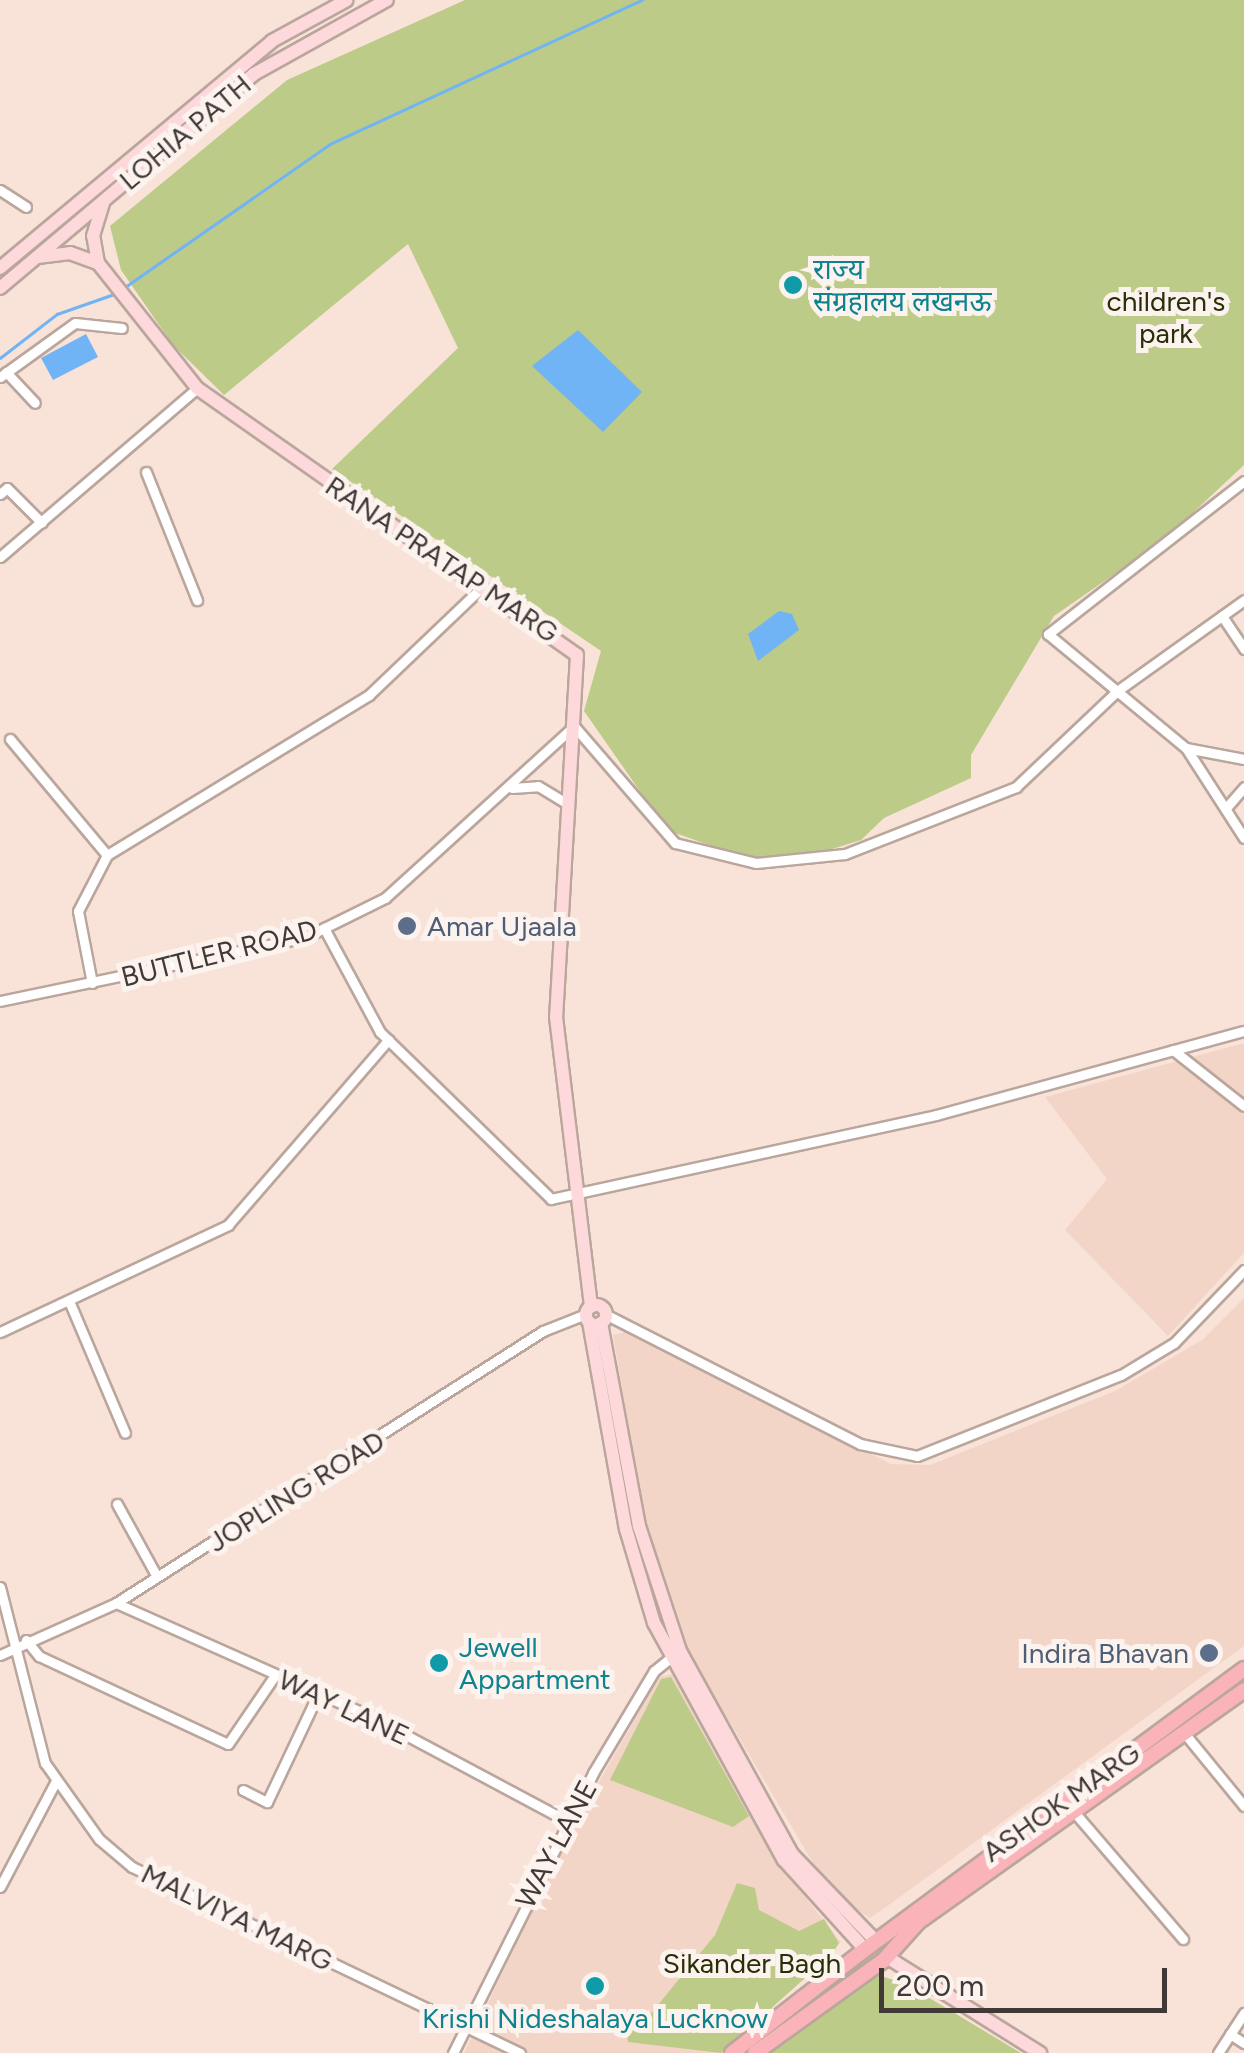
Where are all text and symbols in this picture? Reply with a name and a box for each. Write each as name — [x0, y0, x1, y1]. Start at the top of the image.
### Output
street label: LOHIA PATH — [112, 67, 258, 197]
place label: राज्य संग्रहालय लखनऊ — [813, 252, 991, 318]
marker: राज्य संग्रहालय लखनऊ — [782, 274, 804, 296]
park label: children's park — [1107, 284, 1225, 350]
street label: RANA PRATAP MARG — [319, 469, 565, 649]
place label: Amar Ujaala — [427, 909, 577, 943]
street label: BUTTLER ROAD — [118, 912, 320, 994]
marker: Amar Ujaala — [396, 915, 418, 937]
street label: JOPLING ROAD — [202, 1423, 390, 1559]
place label: Jewell Appartment — [459, 1630, 611, 1696]
place label: Indira Bhavan — [1021, 1636, 1189, 1670]
marker: Indira Bhavan — [1198, 1642, 1220, 1664]
marker: Jewell Appartment — [428, 1652, 450, 1674]
street label: WAY LANE — [273, 1662, 415, 1752]
street label: ASHOK MARG — [976, 1735, 1146, 1869]
street label: WAY LANE — [508, 1774, 604, 1914]
street label: MALVIYA MARG — [136, 1856, 338, 1978]
park label: Sikander Bagh — [663, 1946, 841, 1980]
scale bar — [884, 1948, 1172, 2010]
text: 200 m — [896, 1967, 984, 2004]
marker: Krishi Nideshalaya Lucknow — [584, 1975, 606, 1997]
place label: Krishi Nideshalaya Lucknow — [422, 2001, 768, 2035]

